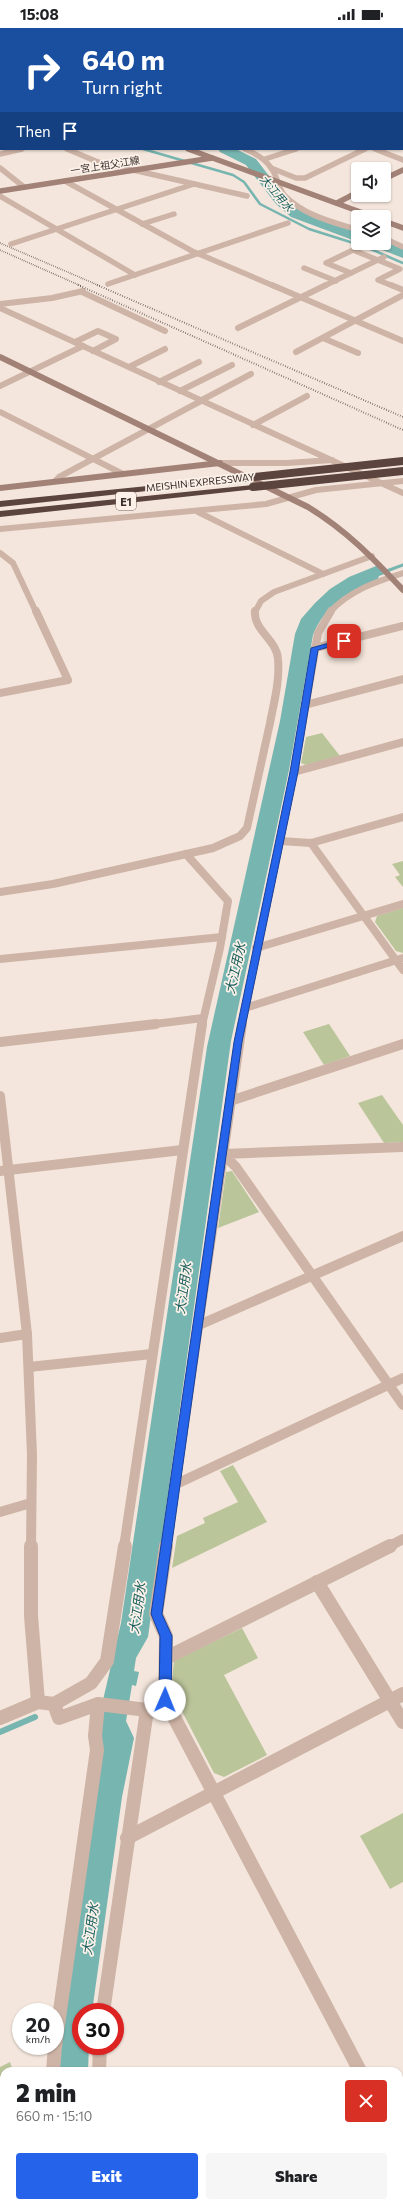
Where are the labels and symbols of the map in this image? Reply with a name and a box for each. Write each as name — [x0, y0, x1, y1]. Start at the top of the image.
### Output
street label: 一宮上祖父江線 — [69, 154, 141, 176]
water label: 大江用水 — [258, 172, 297, 215]
street label: MEISHIN EXPRESSWAY — [145, 470, 255, 494]
road number: E1 — [116, 492, 136, 510]
pin — [327, 624, 361, 658]
water label: 大江用水 — [221, 939, 249, 995]
water label: 大江用水 — [171, 1259, 195, 1315]
water label: 大江用水 — [125, 1579, 149, 1635]
position arrow — [144, 1679, 186, 1721]
water label: 大江用水 — [78, 1900, 102, 1956]
speed limit sign: 30 — [72, 2003, 124, 2055]

